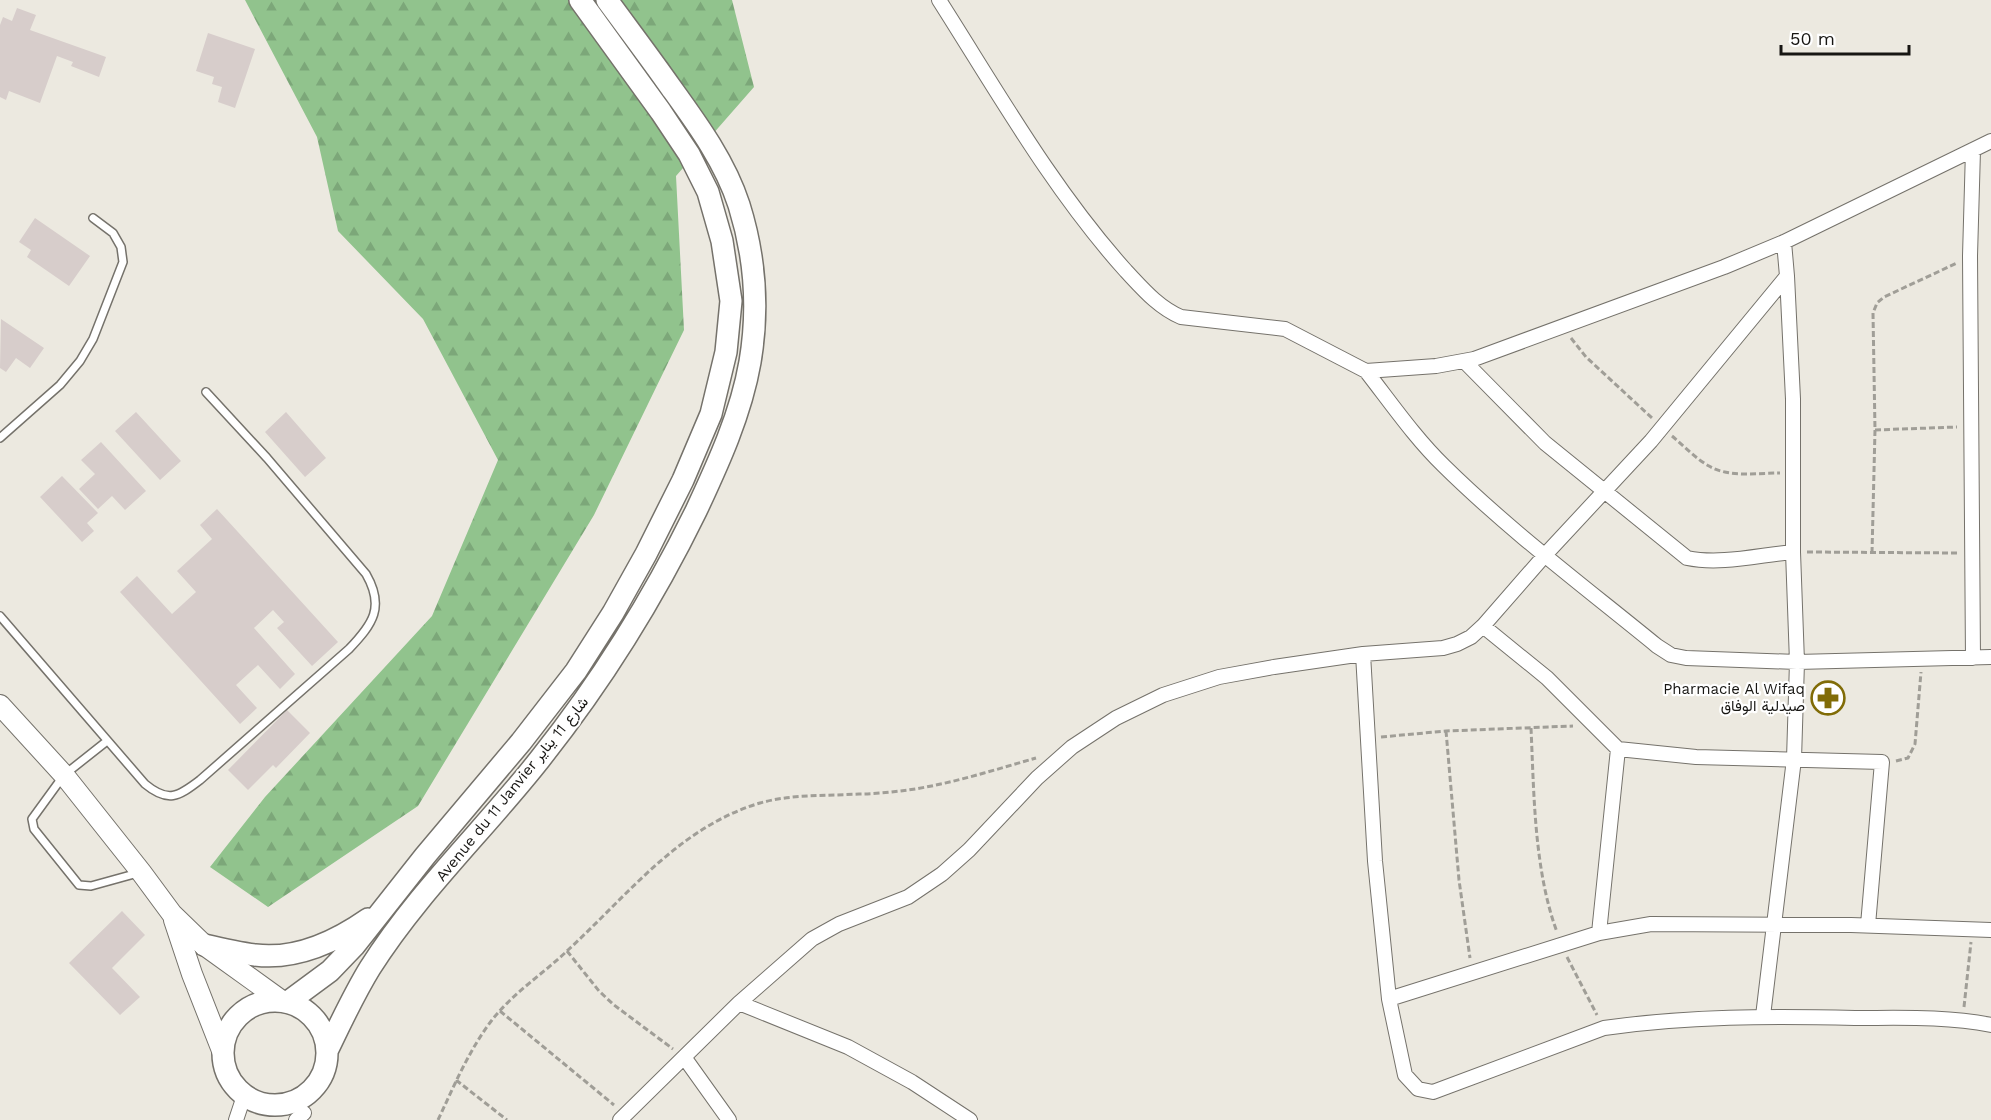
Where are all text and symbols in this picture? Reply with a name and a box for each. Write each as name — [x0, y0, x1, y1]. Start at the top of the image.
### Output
scale bar — [1781, 18, 1908, 56]
text: 50 m — [1790, 28, 1835, 49]
place label: Pharmacie Al Wifaq صيدلية الوفاق — [1663, 680, 1805, 715]
pharmacy icon: Pharmacie Al Wifaq صيدلية الوفاق — [1810, 680, 1846, 716]
street label: Avenue du 11 Janvier شارع 11 يناير — [432, 693, 594, 886]

